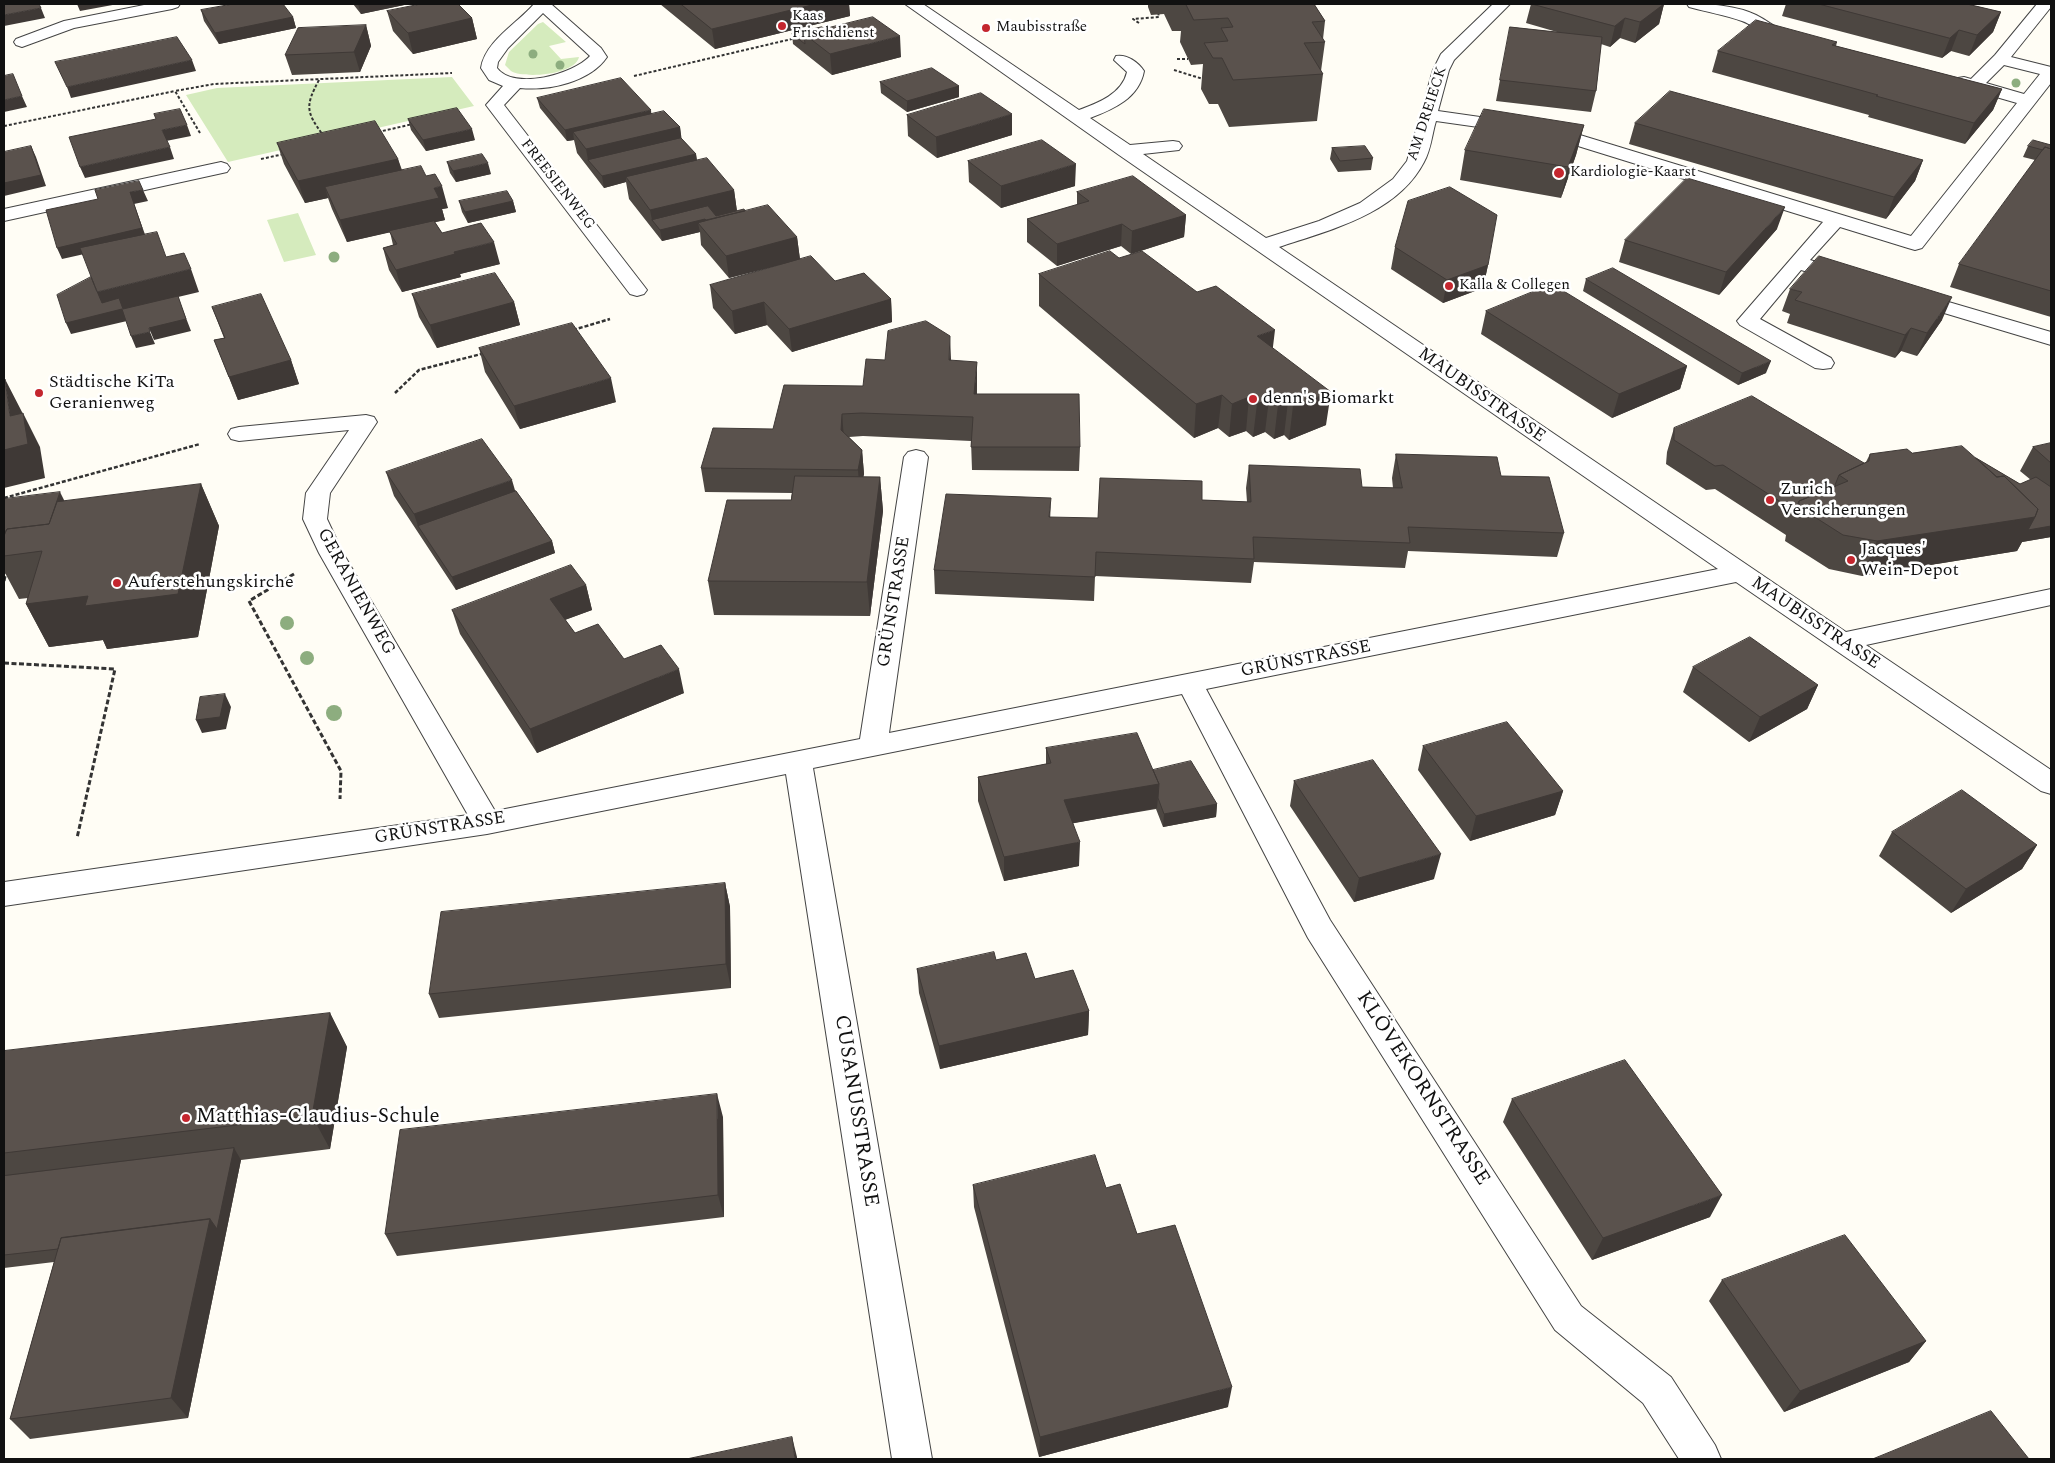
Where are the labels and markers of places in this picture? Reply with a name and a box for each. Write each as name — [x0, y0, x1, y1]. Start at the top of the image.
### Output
place label: Kaas Frischdienst — [792, 8, 875, 43]
place label: Maubisstraße — [996, 19, 1087, 37]
marker: Kaas Frischdienst — [776, 20, 788, 32]
marker: Maubisstraße — [980, 22, 992, 34]
place label: Kardiologie-Kaarst — [1570, 164, 1696, 182]
marker: Kardiologie-Kaarst — [1552, 166, 1566, 180]
place label: Kalla & Collegen — [1459, 277, 1570, 295]
marker: Kalla & Collegen — [1443, 280, 1455, 292]
place label: Städtische KiTa Geranienweg — [49, 372, 175, 414]
marker: Städtische KiTa Geranienweg — [33, 387, 45, 399]
place label: denn's Biomarkt — [1263, 388, 1394, 410]
marker: denn's Biomarkt — [1247, 393, 1259, 405]
place label: Zurich Versicherungen — [1780, 479, 1906, 522]
marker: Zurich Versicherungen — [1764, 494, 1776, 506]
place label: Jacques' Wein-Depot — [1861, 539, 1959, 582]
marker: Jacques' Wein-Depot — [1845, 554, 1857, 566]
place label: Auferstehungskirche — [127, 572, 294, 594]
marker: Auferstehungskirche — [111, 577, 123, 589]
place label: Matthias-Claudius-Schule — [196, 1105, 440, 1131]
marker: Matthias-Claudius-Schule — [180, 1112, 192, 1124]

